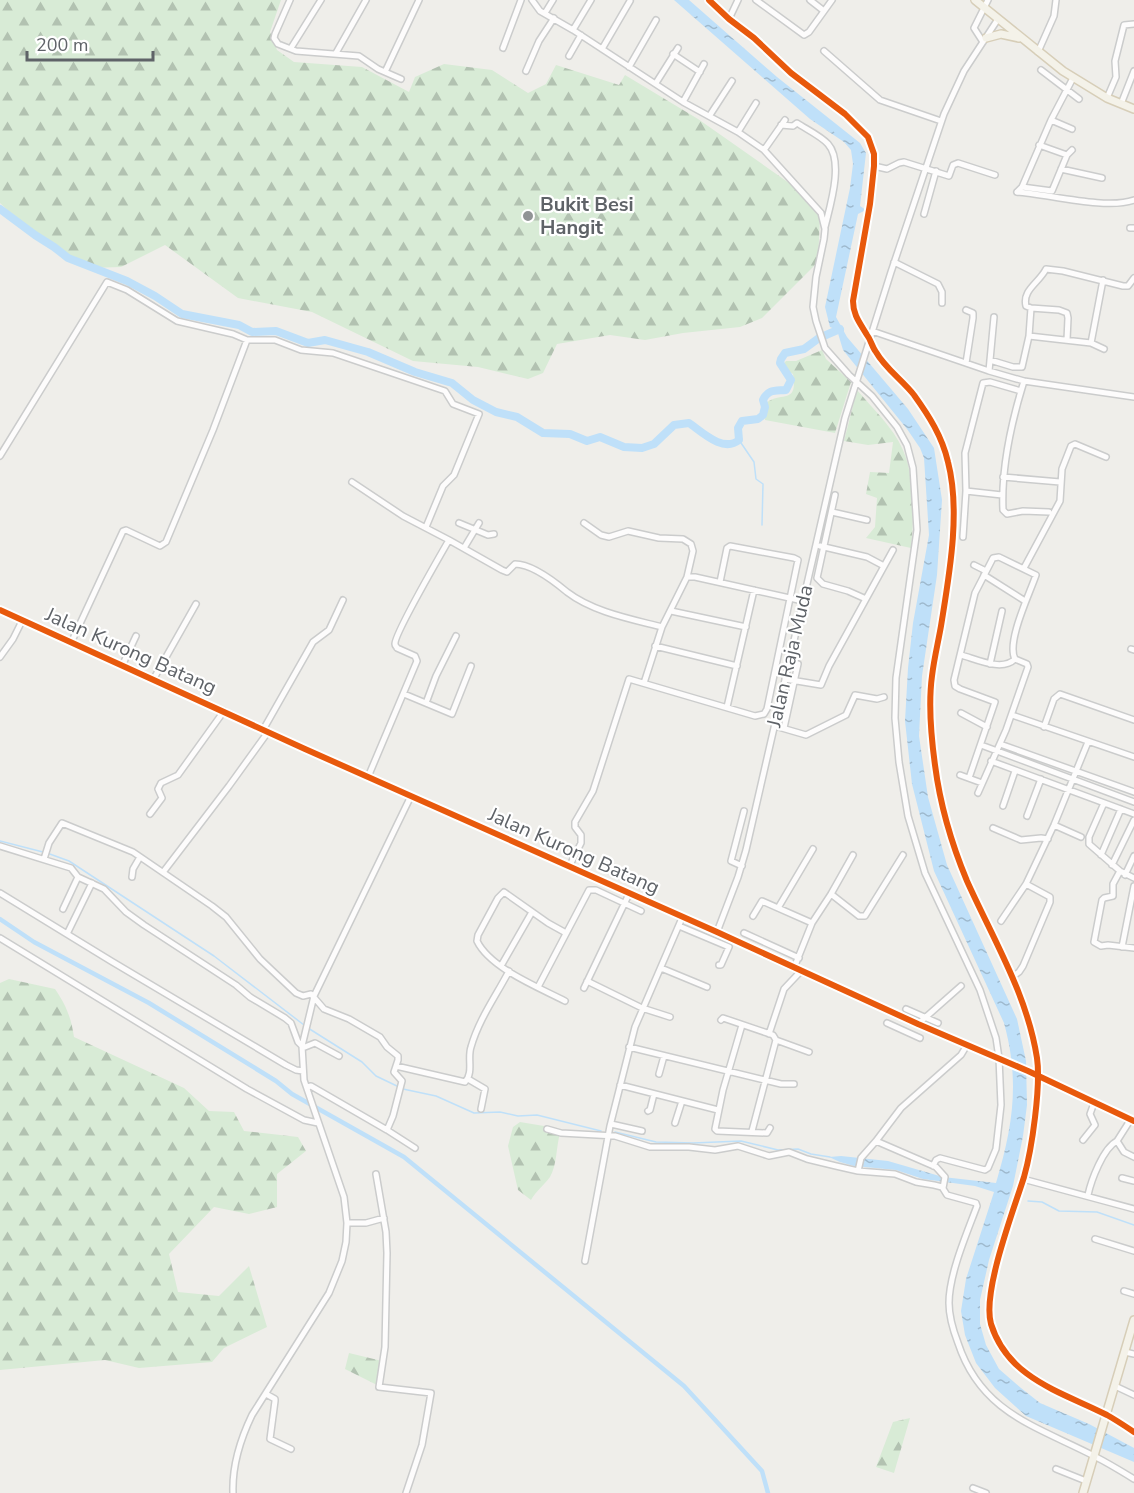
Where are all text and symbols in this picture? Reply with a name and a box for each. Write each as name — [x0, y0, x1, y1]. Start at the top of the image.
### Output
scale bar — [27, 24, 153, 62]
text: 200 m — [36, 33, 88, 57]
place label: Bukit Besi Hangit — [540, 191, 634, 241]
marker: Bukit Besi Hangit — [521, 209, 535, 223]
street label: Jalan Raja Muda — [760, 582, 819, 731]
street label: Jalan Kurong Batang — [40, 601, 221, 701]
street label: Jalan Kurong Batang — [483, 801, 664, 901]

